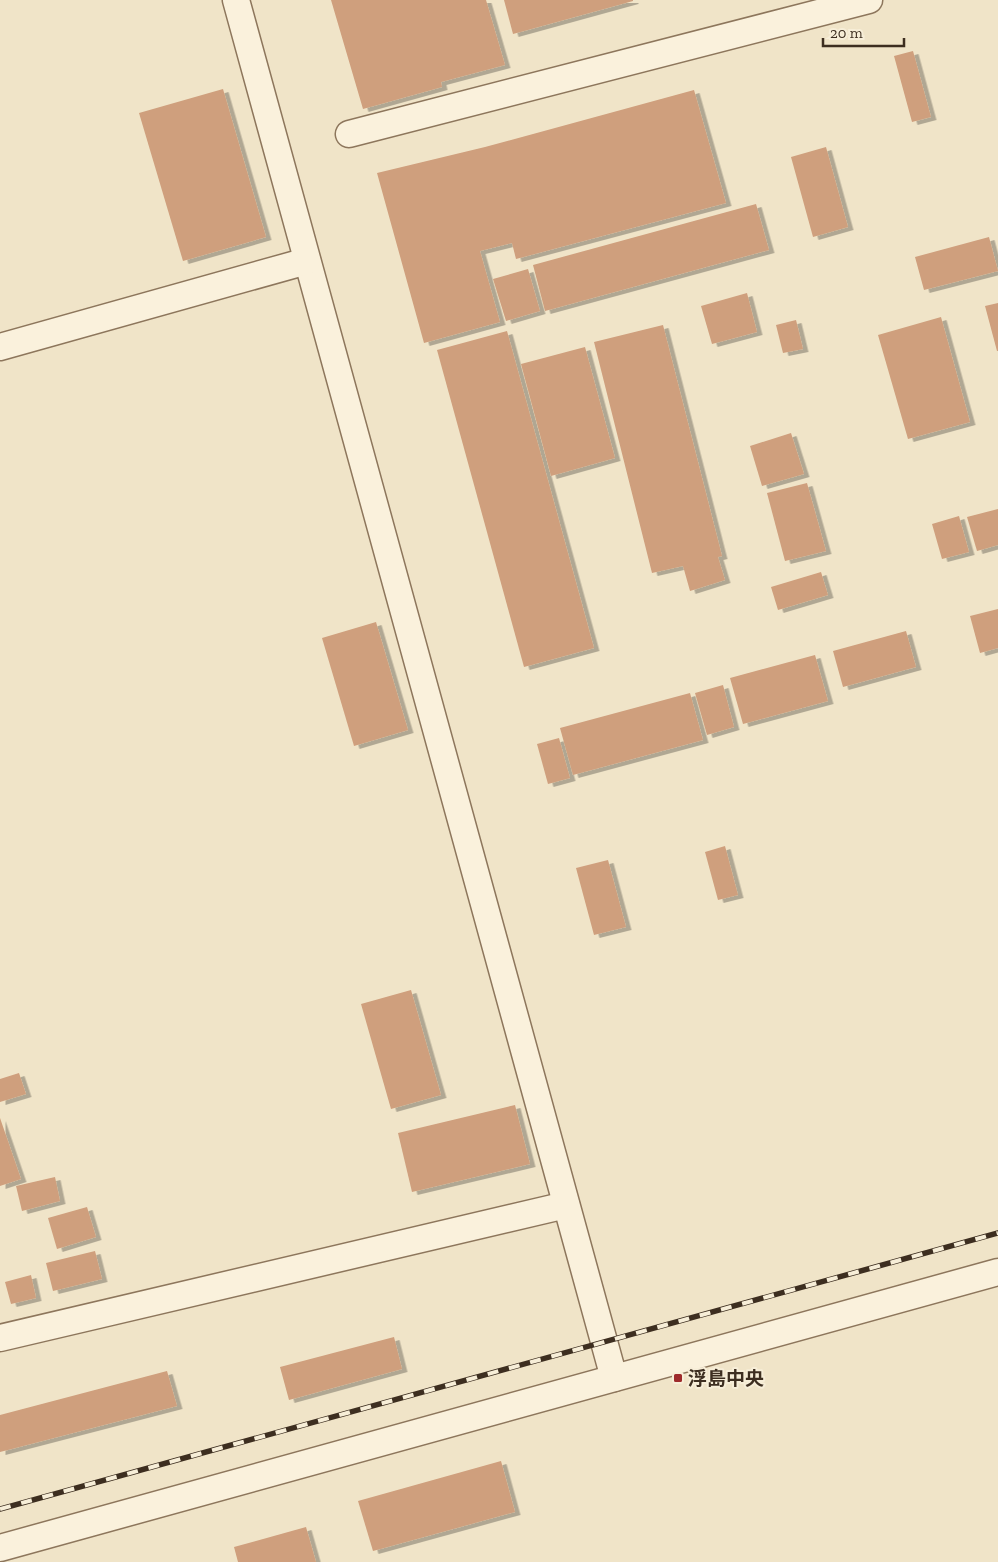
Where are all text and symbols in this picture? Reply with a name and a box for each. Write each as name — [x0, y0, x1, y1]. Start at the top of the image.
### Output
scale bar — [823, 15, 904, 47]
text: 20 m — [830, 24, 863, 42]
place label: 浮島中央 — [688, 1367, 764, 1390]
marker: 浮島中央 — [672, 1372, 684, 1384]

